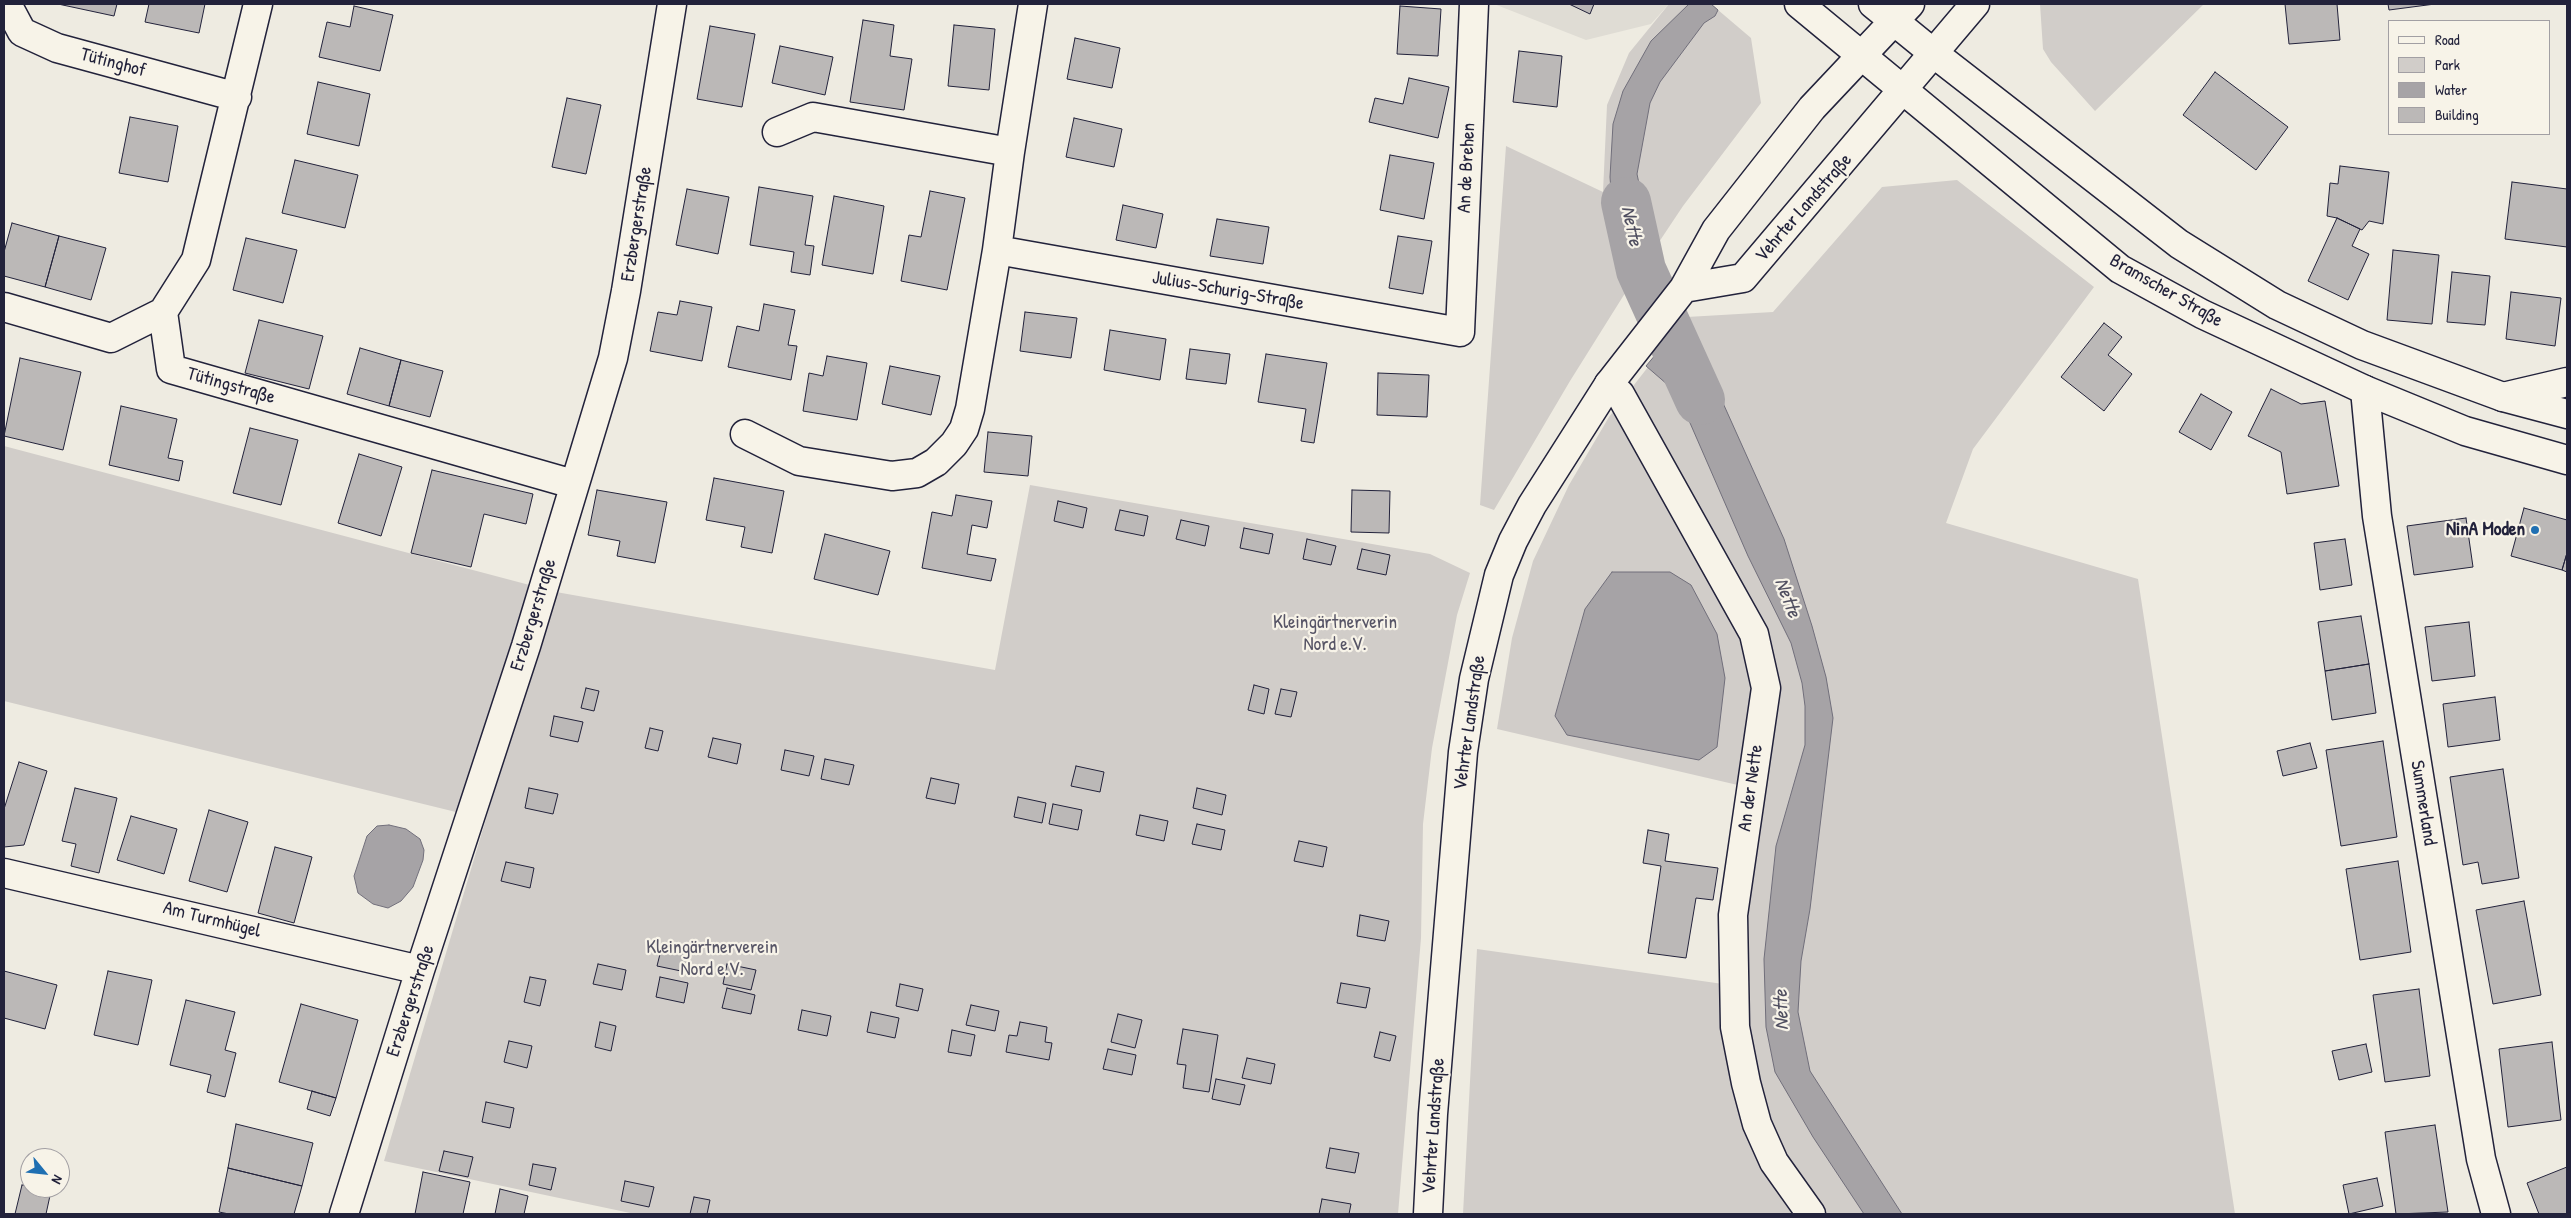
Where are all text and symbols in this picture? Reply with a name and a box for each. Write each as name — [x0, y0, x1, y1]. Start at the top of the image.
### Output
legend — [2388, 20, 2551, 135]
text: Road — [2435, 29, 2460, 50]
street label: Tütinghof — [78, 43, 148, 83]
text: Park — [2435, 54, 2460, 75]
text: Water — [2435, 79, 2467, 100]
text: Building — [2435, 104, 2479, 125]
street label: An de Brehen — [1453, 122, 1481, 214]
street label: Vehrter Landstraße — [1751, 149, 1857, 267]
street label: Erzbergerstraße — [617, 165, 657, 283]
water label: Nette — [1615, 204, 1647, 248]
street label: Bramscher Straße — [2105, 249, 2227, 333]
street label: Julius-Schurig-Straße — [1150, 266, 1306, 316]
street label: Tütingstraße — [184, 363, 278, 409]
place label: NinA Moden — [2446, 519, 2525, 541]
marker: NinA Moden — [2529, 524, 2541, 536]
street label: Erzbergerstraße — [506, 556, 562, 674]
water label: Nette — [1769, 575, 1805, 621]
park label: Kleingärtnerverin Nord e.V. — [1273, 612, 1397, 656]
street label: Vehrter Landstraße — [1449, 654, 1491, 792]
street label: An der Nette — [1734, 743, 1768, 833]
street label: Summerland — [2405, 759, 2441, 847]
street label: Am Turmhügel — [161, 897, 263, 943]
park label: Kleingärtnerverein Nord e.V. — [646, 937, 778, 981]
street label: Erzbergerstraße — [382, 942, 440, 1060]
water label: Nette — [1769, 989, 1795, 1031]
street label: Vehrter Landstraße — [1418, 1057, 1450, 1195]
north arrow — [20, 1148, 70, 1198]
text: N — [48, 1172, 68, 1188]

